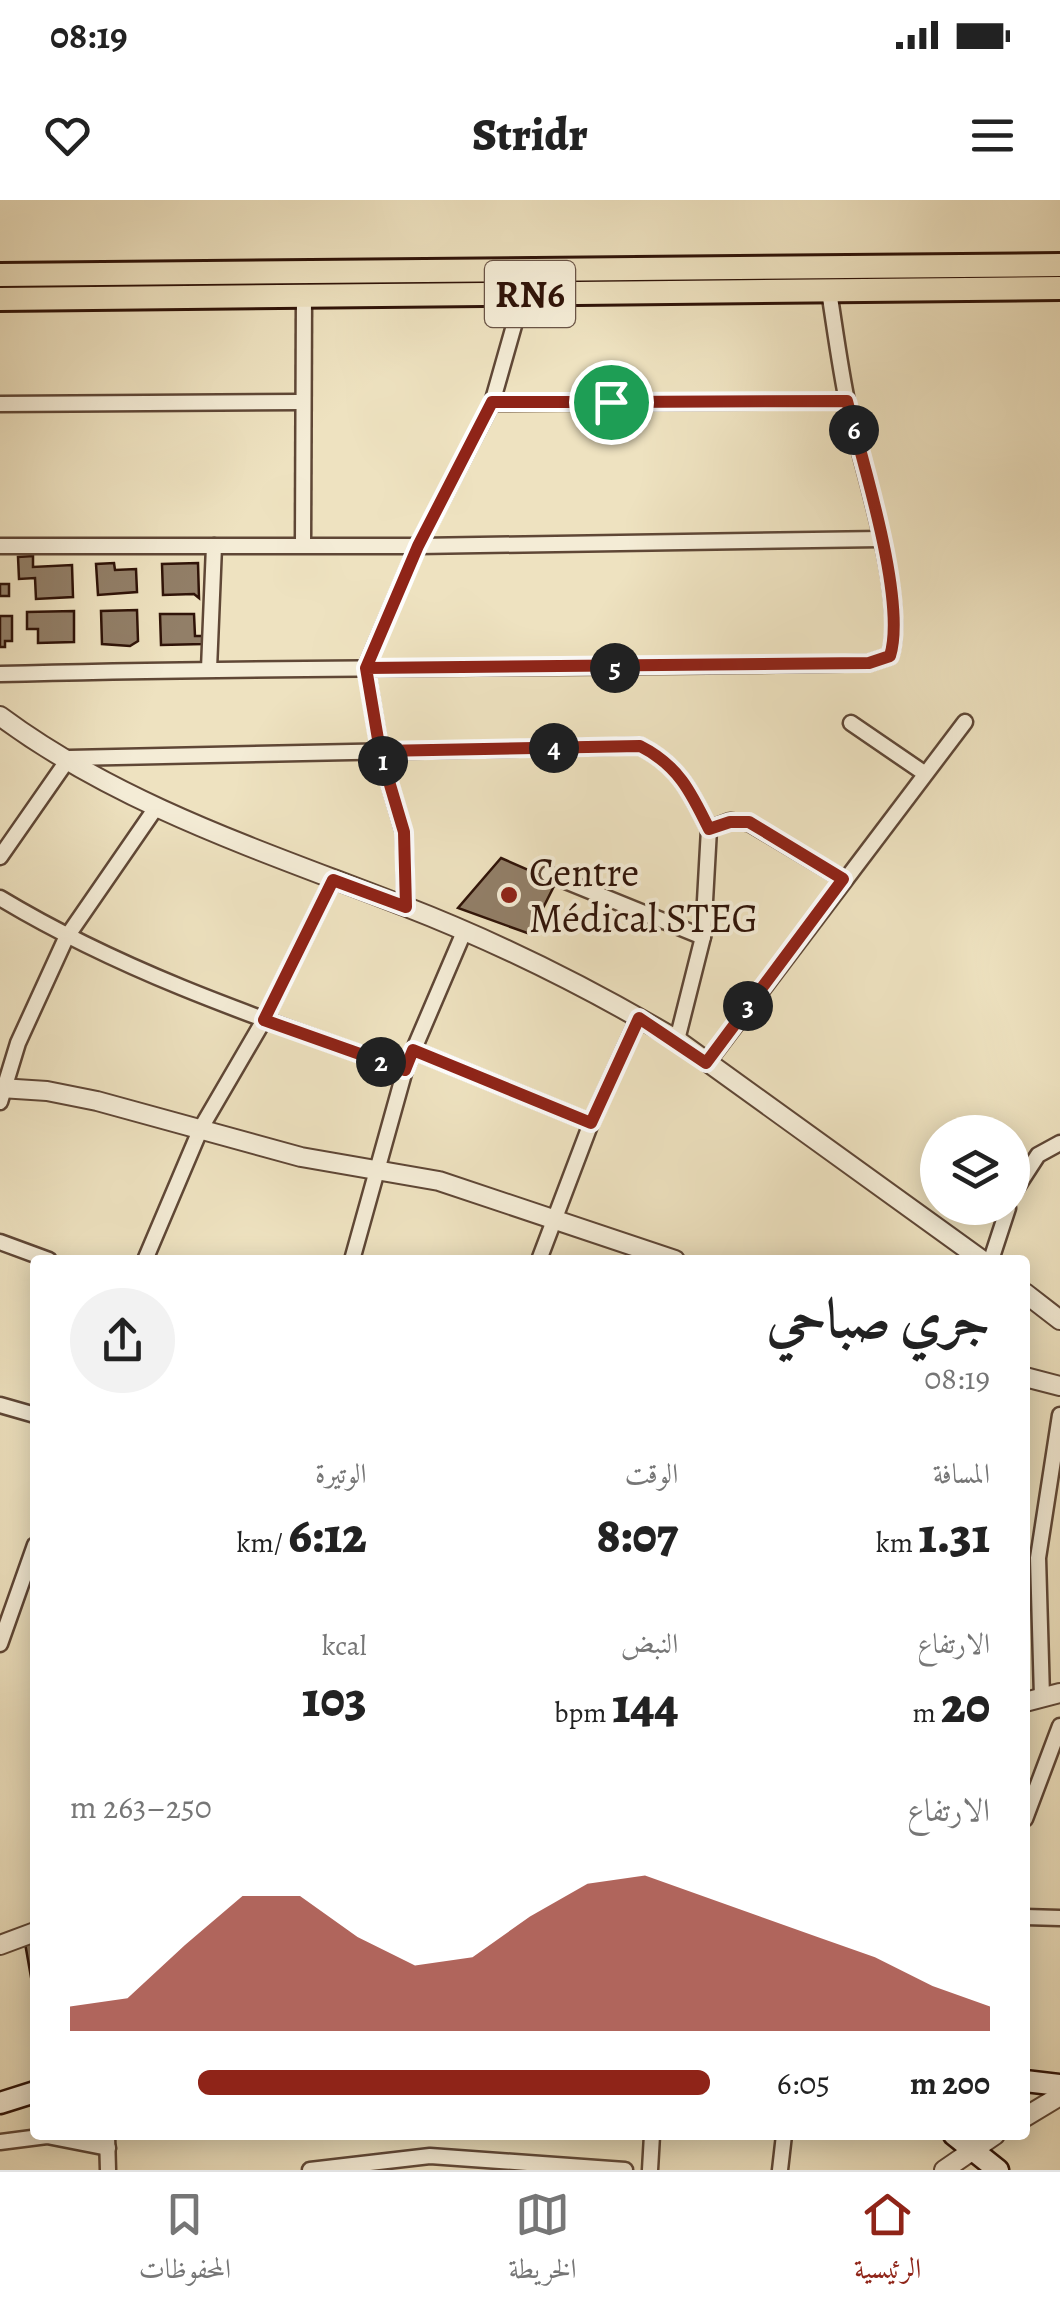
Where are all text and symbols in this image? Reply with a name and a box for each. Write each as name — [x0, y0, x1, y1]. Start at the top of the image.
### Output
text: 08:19 — [50, 9, 128, 61]
text: Stridr — [472, 104, 588, 166]
icon: heart — [40, 108, 95, 163]
icon: menu — [965, 108, 1020, 163]
road number: RN6 — [485, 261, 575, 327]
pin — [569, 360, 654, 445]
icon: arrive — [584, 375, 639, 430]
pin: 6 — [829, 405, 879, 455]
text: 6 — [847, 411, 861, 449]
pin: 5 — [590, 643, 640, 693]
text: 5 — [609, 649, 621, 687]
pin: 4 — [529, 723, 579, 773]
text: 4 — [547, 729, 561, 767]
pin: 1 — [358, 736, 408, 786]
text: 1 — [378, 742, 388, 780]
place label: Centre Médical STEG — [529, 845, 758, 946]
marker: Centre Médical STEG — [498, 884, 520, 906]
pin: 3 — [723, 981, 773, 1031]
text: 3 — [742, 987, 754, 1025]
pin: 2 — [356, 1037, 406, 1087]
text: 2 — [374, 1043, 388, 1081]
map controls — [920, 1115, 1030, 1225]
button: layers — [920, 1115, 1030, 1225]
text: جري صباحي — [766, 1281, 990, 1356]
button: share — [70, 1288, 175, 1393]
text: 08:19 — [924, 1356, 990, 1400]
text: الوتيرة — [315, 1455, 367, 1493]
text: الوقت — [625, 1455, 678, 1493]
text: المسافة — [933, 1455, 990, 1493]
text: 6:12 — [289, 1501, 367, 1569]
text: 8:07 — [597, 1501, 678, 1569]
text: 1.31 — [919, 1501, 990, 1569]
text: /km — [237, 1524, 289, 1562]
text: km — [876, 1524, 919, 1562]
text: النبض — [621, 1625, 678, 1663]
text: الارتفاع — [917, 1625, 990, 1663]
text: kcal — [322, 1627, 367, 1665]
text: 103 — [302, 1665, 367, 1733]
text: 144 — [612, 1671, 678, 1739]
text: 20 — [941, 1671, 990, 1739]
text: bpm — [554, 1694, 612, 1732]
text: m — [912, 1694, 941, 1732]
text: 250–263 m — [70, 1785, 212, 1829]
text: الارتفاع — [907, 1788, 990, 1832]
text: 6:05 — [777, 2061, 830, 2105]
text: 200 m — [910, 2061, 990, 2105]
tab: المحفوظات — [139, 2187, 231, 2296]
tab: الخريطة — [508, 2187, 577, 2296]
tab: الرئيسية — [854, 2187, 921, 2296]

